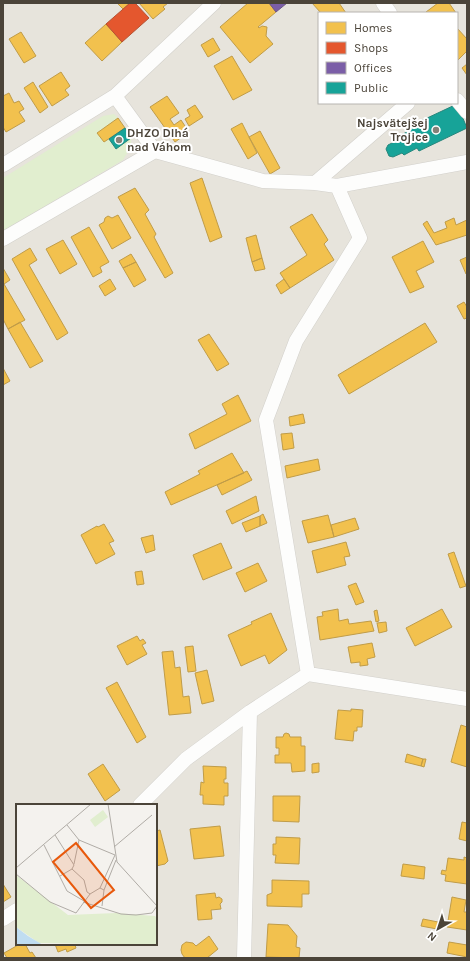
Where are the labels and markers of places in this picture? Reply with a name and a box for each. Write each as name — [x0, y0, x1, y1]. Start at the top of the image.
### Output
place label: Najsvätejšej Trojice — [357, 116, 428, 144]
marker: Najsvätejšej Trojice — [431, 125, 441, 135]
place label: DHZO Dlhá nad Váhom — [127, 126, 191, 154]
marker: DHZO Dlhá nad Váhom — [114, 135, 124, 145]

